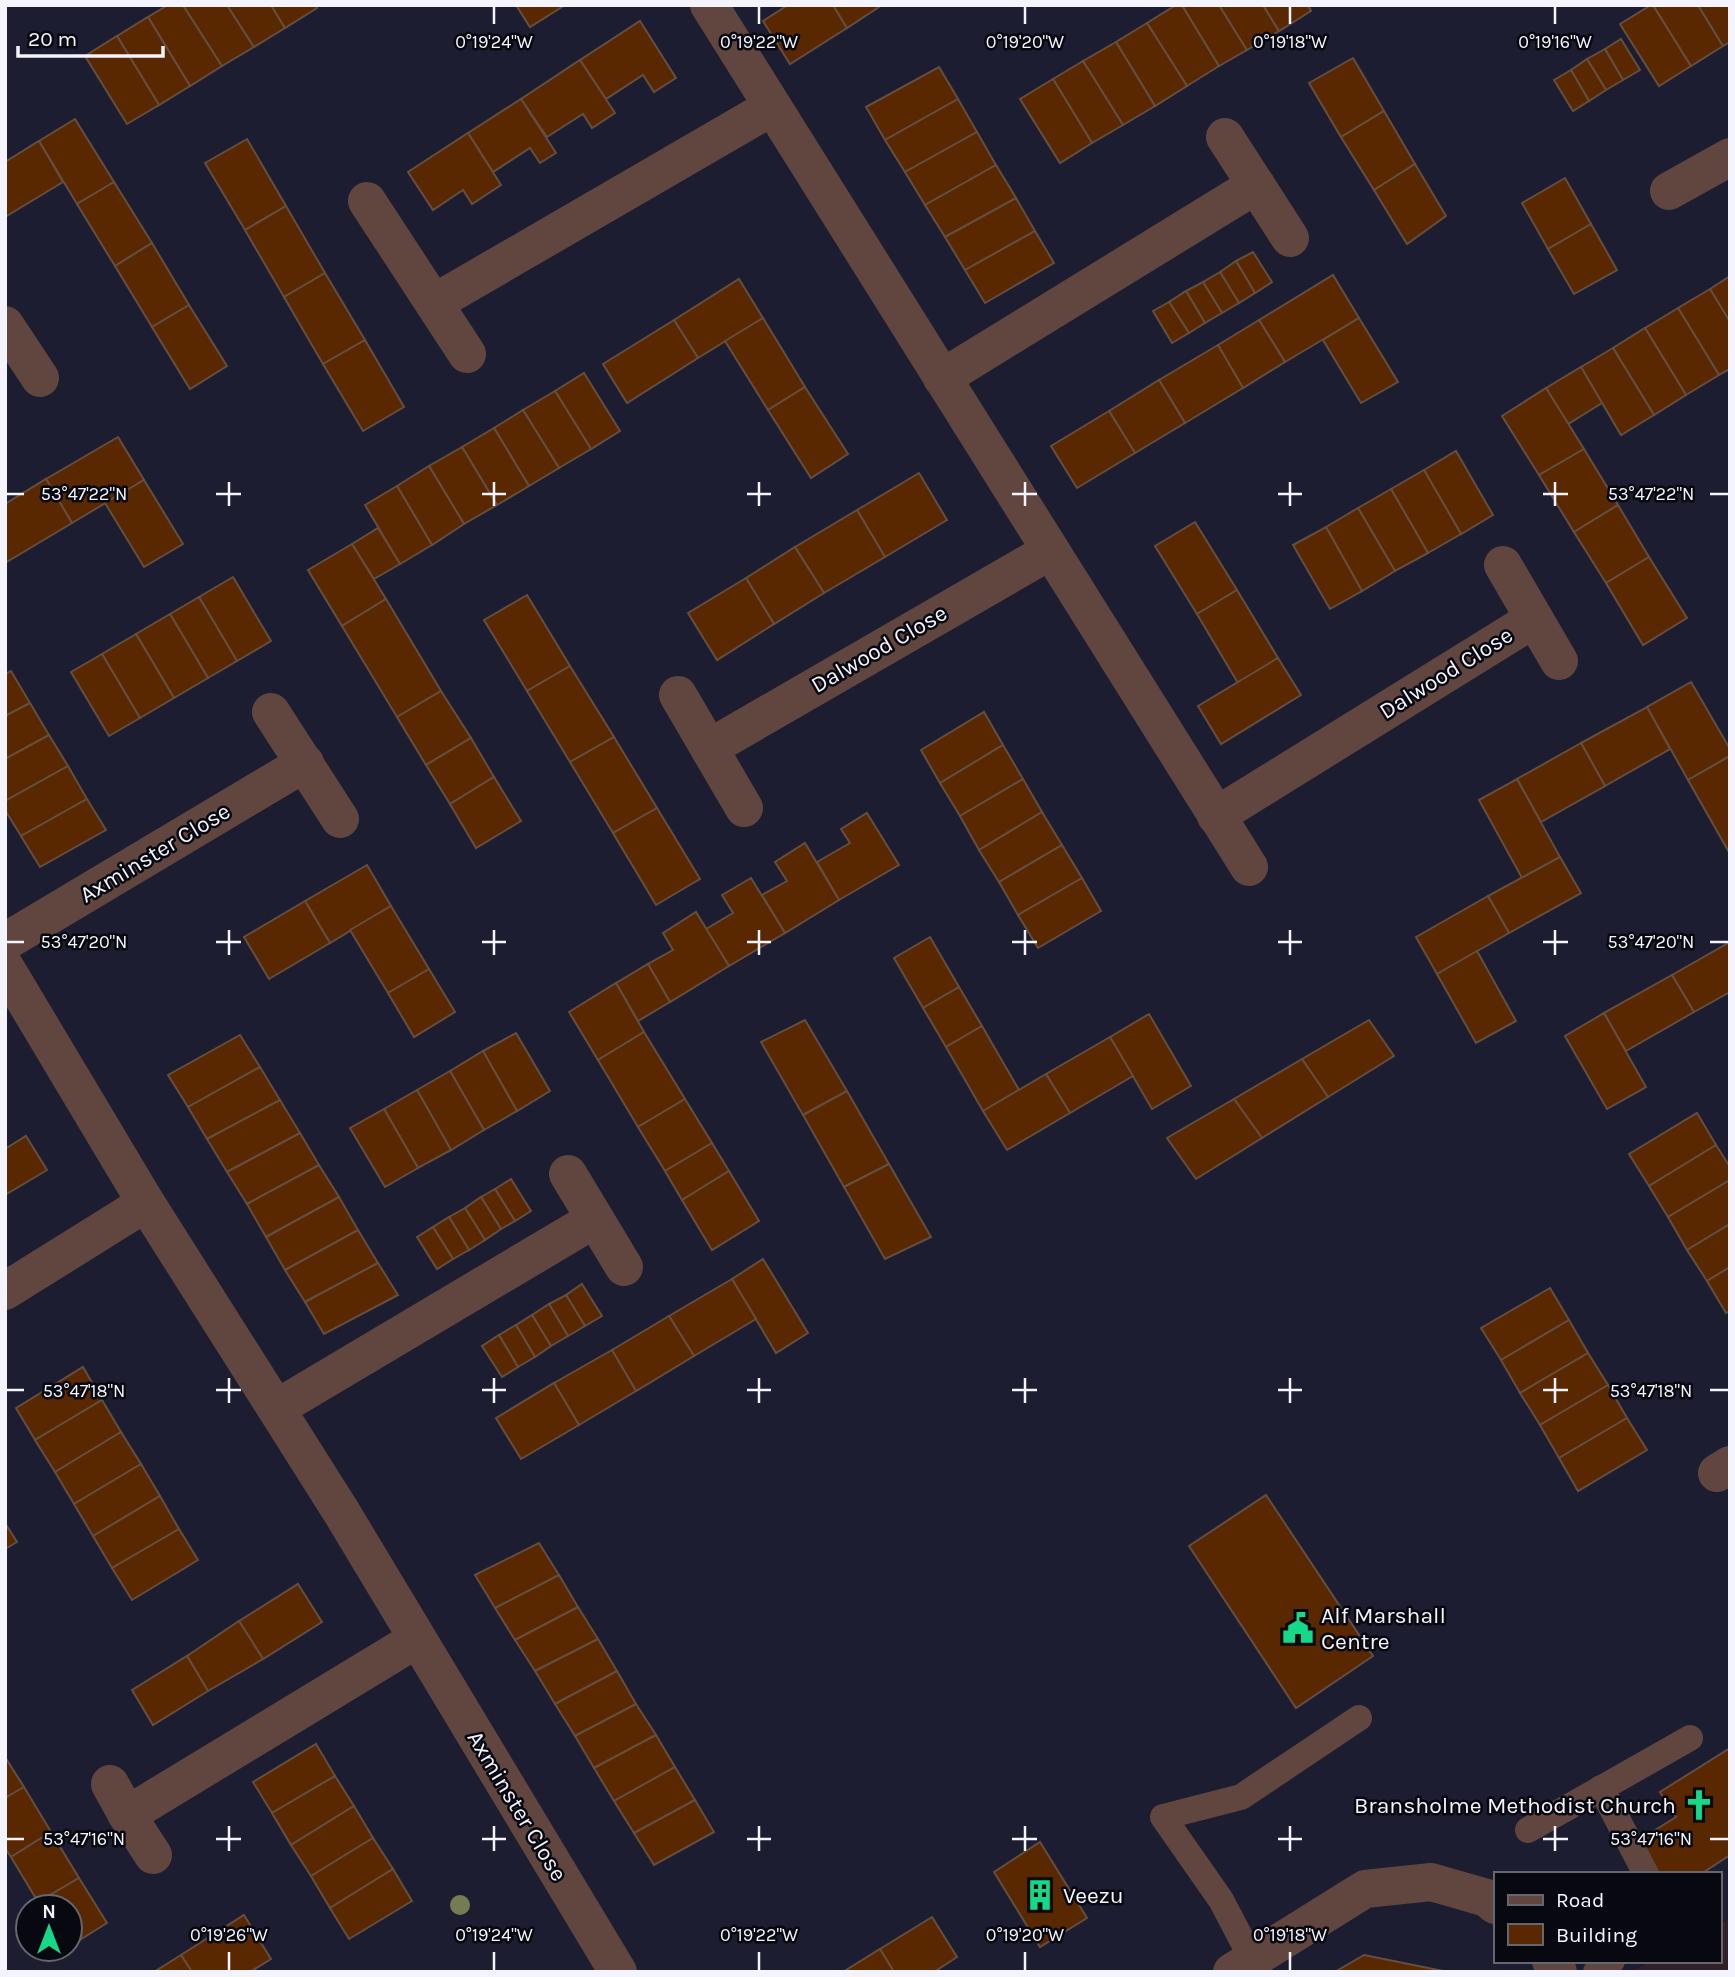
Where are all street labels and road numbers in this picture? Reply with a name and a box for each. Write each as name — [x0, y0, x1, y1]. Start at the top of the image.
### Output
street label: Dalwood Close — [806, 599, 952, 699]
street label: Dalwood Close — [1374, 621, 1518, 725]
street label: Axminster Close — [75, 798, 235, 908]
street label: Axminster Close — [462, 1726, 572, 1886]

